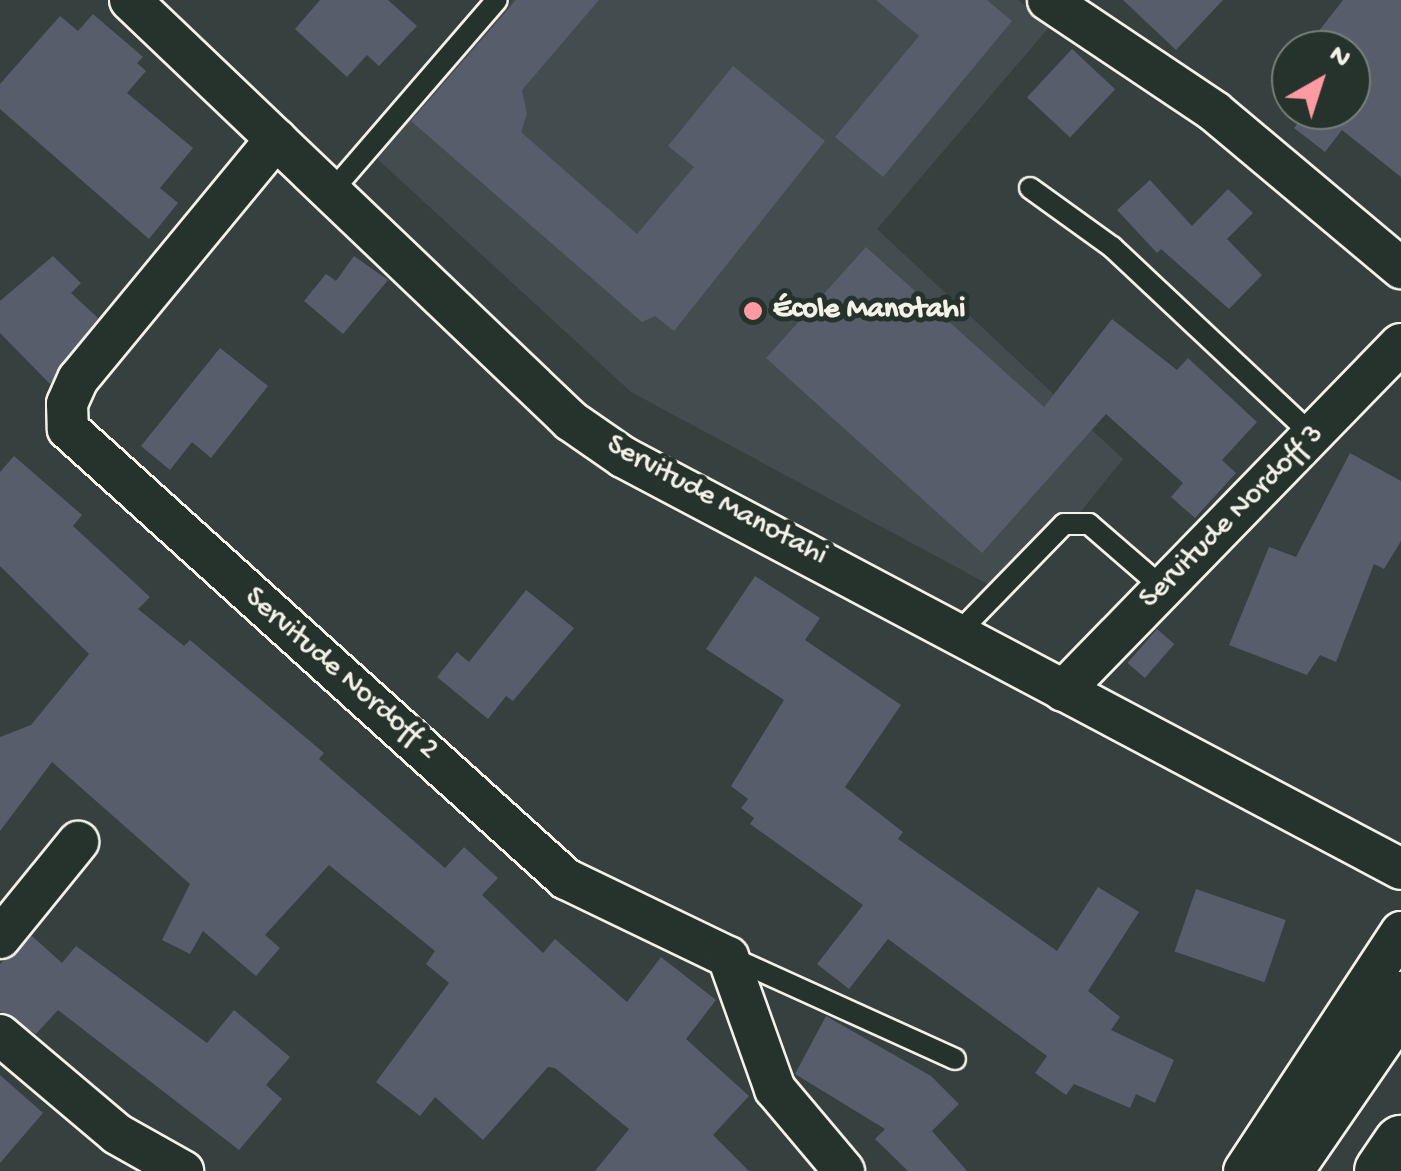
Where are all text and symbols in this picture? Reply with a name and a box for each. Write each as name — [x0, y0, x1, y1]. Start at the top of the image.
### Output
north arrow — [1271, 30, 1371, 130]
text: N — [1321, 39, 1356, 76]
place label: École Manotahi — [773, 293, 965, 329]
marker: École Manotahi — [742, 300, 764, 322]
street label: Servitude Nordoff 3 — [1133, 418, 1333, 618]
street label: Servitude Manotahi — [599, 429, 833, 575]
street label: Servitude Nordoff 2 — [236, 581, 444, 769]

